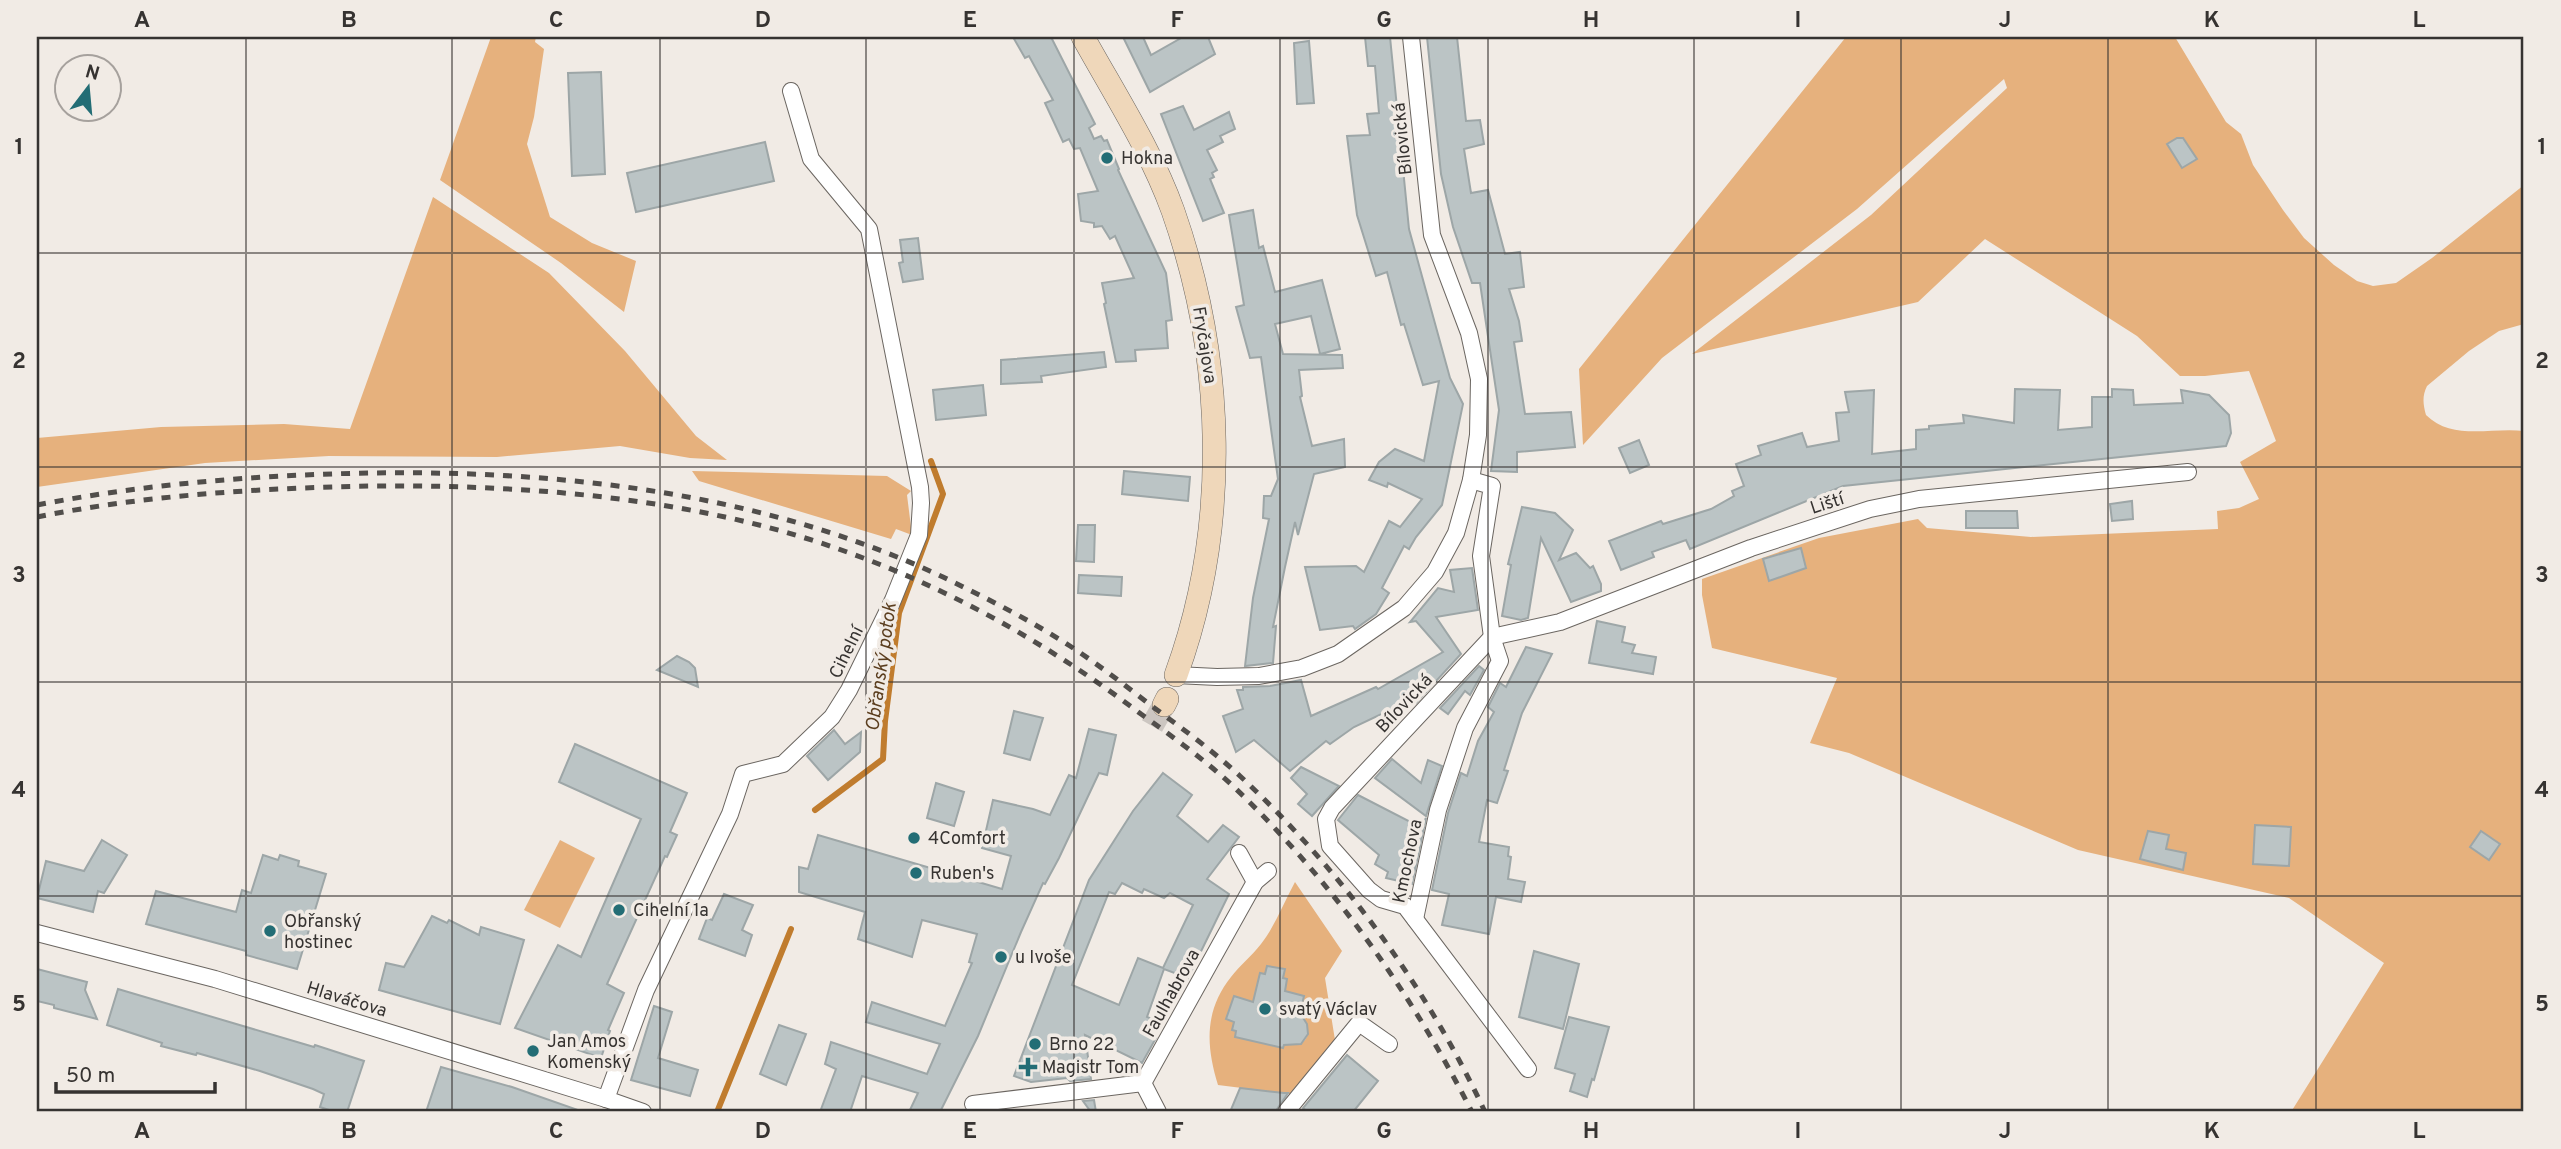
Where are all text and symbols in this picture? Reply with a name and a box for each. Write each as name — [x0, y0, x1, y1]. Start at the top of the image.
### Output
text: A — [134, 7, 150, 36]
text: B — [341, 7, 357, 36]
text: C — [549, 7, 563, 36]
text: D — [755, 7, 771, 36]
text: E — [963, 7, 977, 36]
text: F — [1170, 7, 1184, 36]
text: G — [1376, 7, 1392, 36]
text: H — [1583, 7, 1599, 36]
text: I — [1795, 7, 1801, 36]
text: J — [1999, 7, 2011, 36]
text: K — [2204, 7, 2220, 36]
text: L — [2412, 7, 2426, 36]
north arrow — [52, 52, 122, 122]
text: N — [82, 60, 102, 87]
street label: Bílovická — [1388, 101, 1419, 176]
text: 1 — [14, 134, 24, 163]
text: 1 — [2537, 134, 2547, 163]
place label: Hokna — [1121, 148, 1173, 171]
marker: Hokna — [1099, 150, 1115, 166]
street label: Fryčajova — [1186, 305, 1221, 385]
text: 2 — [12, 348, 26, 377]
text: 2 — [2535, 348, 2549, 377]
street label: Liští — [1808, 488, 1849, 521]
text: 3 — [12, 562, 26, 591]
text: 3 — [2535, 562, 2549, 591]
water label: Obřanský potok — [861, 601, 903, 733]
street label: Cihelní — [825, 621, 871, 683]
street label: Bílovická — [1372, 670, 1438, 739]
text: 4 — [12, 777, 26, 806]
text: 4 — [2535, 777, 2549, 806]
street label: Kmochova — [1388, 817, 1429, 905]
place label: 4Comfort — [928, 828, 1006, 851]
marker: 4Comfort — [906, 830, 922, 846]
place label: Ruben's — [930, 863, 995, 886]
marker: Ruben's — [908, 865, 924, 881]
place label: Cihelní 1a — [633, 900, 709, 923]
marker: Cihelní 1a — [611, 902, 627, 918]
place label: Obřanský hostinec — [284, 911, 362, 955]
marker: Obřanský hostinec — [262, 923, 278, 939]
street label: Faulhabrova — [1139, 945, 1206, 1042]
place label: u Ivoše — [1015, 947, 1071, 970]
marker: u Ivoše — [993, 949, 1009, 965]
street label: Hlaváčova — [304, 977, 390, 1024]
text: 5 — [12, 991, 26, 1020]
text: 5 — [2535, 991, 2549, 1020]
place label: svatý Václav — [1279, 999, 1377, 1022]
marker: svatý Václav — [1257, 1001, 1273, 1017]
place label: Jan Amos Komenský — [547, 1031, 631, 1075]
place label: Brno 22 — [1049, 1034, 1114, 1057]
marker: Brno 22 — [1027, 1036, 1043, 1052]
marker: Jan Amos Komenský — [525, 1043, 541, 1059]
scale bar — [56, 1051, 215, 1095]
place label: Magistr Tom — [1042, 1057, 1139, 1080]
marker: Magistr Tom — [1020, 1059, 1036, 1075]
text: 50 m — [66, 1063, 115, 1090]
text: A — [134, 1118, 150, 1147]
text: B — [341, 1118, 357, 1147]
text: C — [549, 1118, 563, 1147]
text: D — [755, 1118, 771, 1147]
text: E — [963, 1118, 977, 1147]
text: F — [1170, 1118, 1184, 1147]
text: G — [1376, 1118, 1392, 1147]
text: H — [1583, 1118, 1599, 1147]
text: I — [1795, 1118, 1801, 1147]
text: J — [1999, 1118, 2011, 1147]
text: K — [2204, 1118, 2220, 1147]
text: L — [2412, 1118, 2426, 1147]

